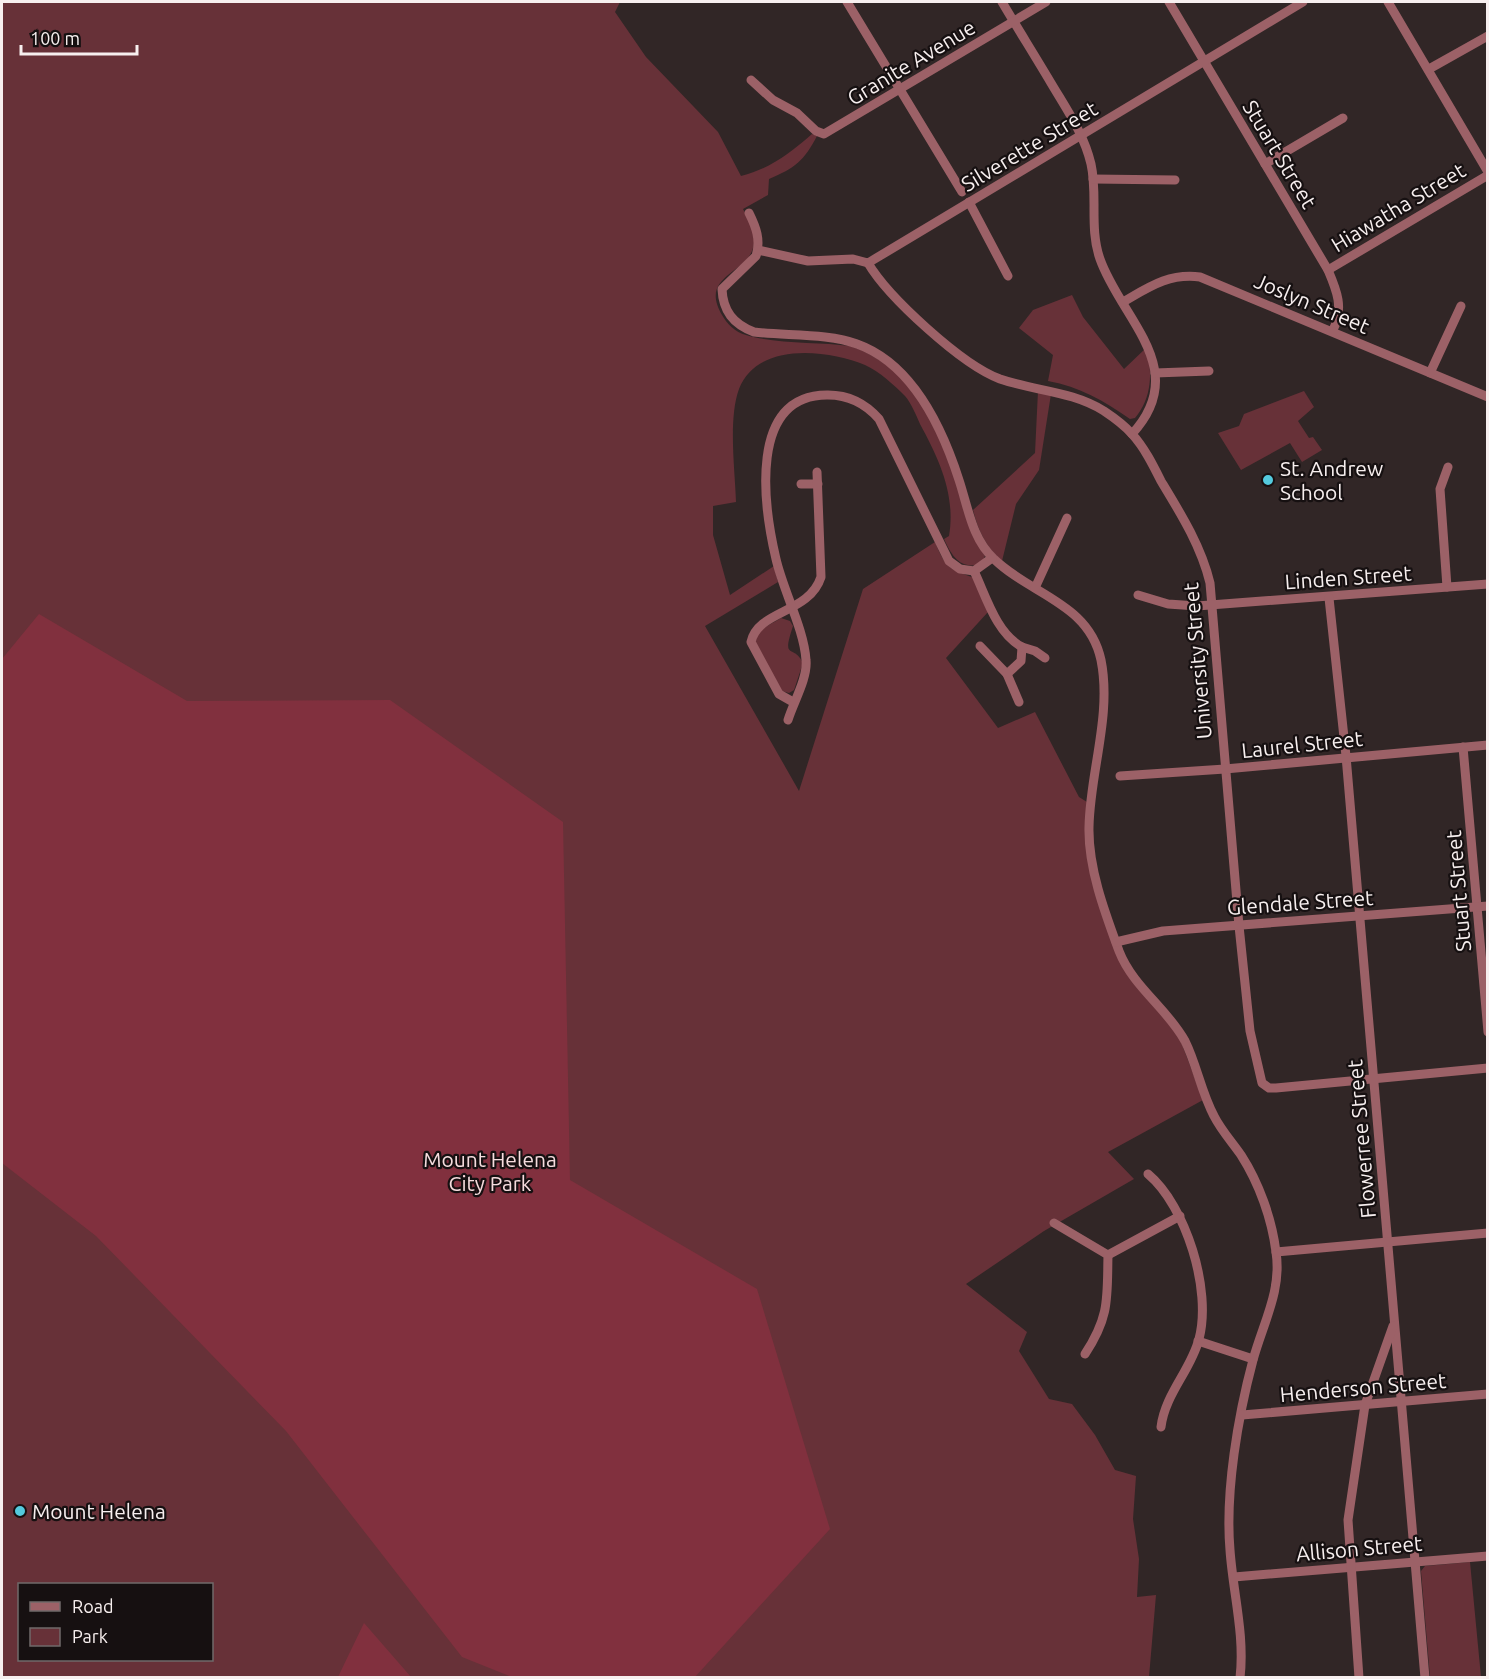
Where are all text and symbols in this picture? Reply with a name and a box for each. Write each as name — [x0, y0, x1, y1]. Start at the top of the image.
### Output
street label: Granite Avenue — [843, 14, 979, 110]
scale bar — [21, 18, 136, 56]
text: 100 m — [30, 28, 80, 48]
street label: Silverette Street — [957, 96, 1101, 196]
street label: Stuart Street — [1238, 96, 1322, 212]
street label: Hiawatha Street — [1327, 158, 1469, 256]
street label: Joslyn Street — [1251, 268, 1373, 338]
place label: St. Andrew School — [1280, 456, 1383, 504]
marker: St. Andrew School — [1261, 473, 1275, 487]
street label: Linden Street — [1284, 561, 1412, 593]
street label: University Street — [1178, 582, 1216, 740]
street label: Laurel Street — [1240, 726, 1364, 762]
street label: Stuart Street — [1441, 829, 1475, 953]
street label: Glendale Street — [1226, 885, 1374, 919]
street label: Flowerree Street — [1342, 1059, 1380, 1219]
park label: Mount Helena City Park — [423, 1147, 557, 1195]
street label: Henderson Street — [1279, 1368, 1447, 1406]
place label: Mount Helena — [32, 1499, 166, 1523]
marker: Mount Helena — [13, 1504, 27, 1518]
street label: Allison Street — [1295, 1531, 1423, 1565]
legend — [18, 1583, 213, 1661]
text: Road — [72, 1596, 114, 1616]
text: Park — [72, 1626, 108, 1646]

